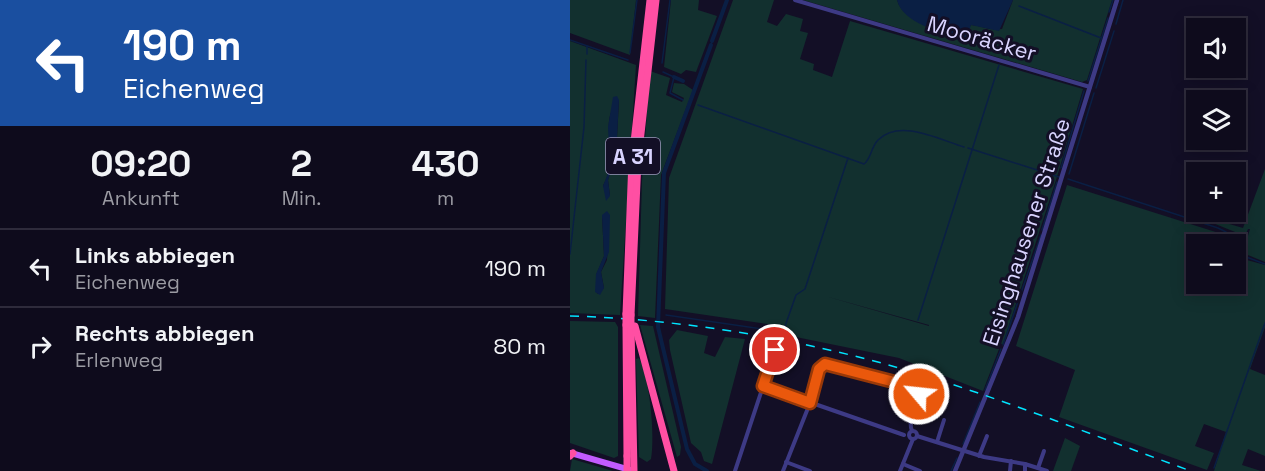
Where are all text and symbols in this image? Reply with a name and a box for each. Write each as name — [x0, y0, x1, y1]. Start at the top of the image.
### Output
street label: Mooräcker — [924, 9, 1040, 67]
map controls — [1186, 18, 1246, 294]
button: sound — [1186, 18, 1246, 78]
text: 190 m — [123, 19, 242, 72]
icon: left — [24, 24, 102, 102]
text: Eichenweg — [123, 71, 265, 106]
button: layers — [1186, 90, 1246, 150]
street label: Eisinghausener Straße — [976, 115, 1076, 349]
road number: A 31 — [606, 138, 660, 174]
text: 09:20 — [90, 141, 191, 187]
text: 2 — [291, 141, 312, 187]
text: 430 — [412, 141, 480, 187]
button: + — [1186, 162, 1246, 222]
text: Ankunft — [102, 185, 180, 211]
text: Min. — [282, 185, 321, 211]
text: m — [437, 185, 454, 211]
button: − — [1186, 234, 1246, 294]
text: Links abbiegen — [75, 241, 235, 269]
icon: left — [24, 252, 57, 285]
text: 190 m — [485, 254, 546, 282]
text: Eichenweg — [75, 269, 180, 295]
text: Rechts abbiegen — [75, 319, 255, 347]
pin — [749, 324, 800, 375]
icon: right — [24, 330, 57, 363]
text: 80 m — [494, 332, 546, 360]
icon: arrive — [758, 333, 791, 366]
text: Erlenweg — [75, 347, 163, 373]
position arrow — [887, 362, 951, 426]

